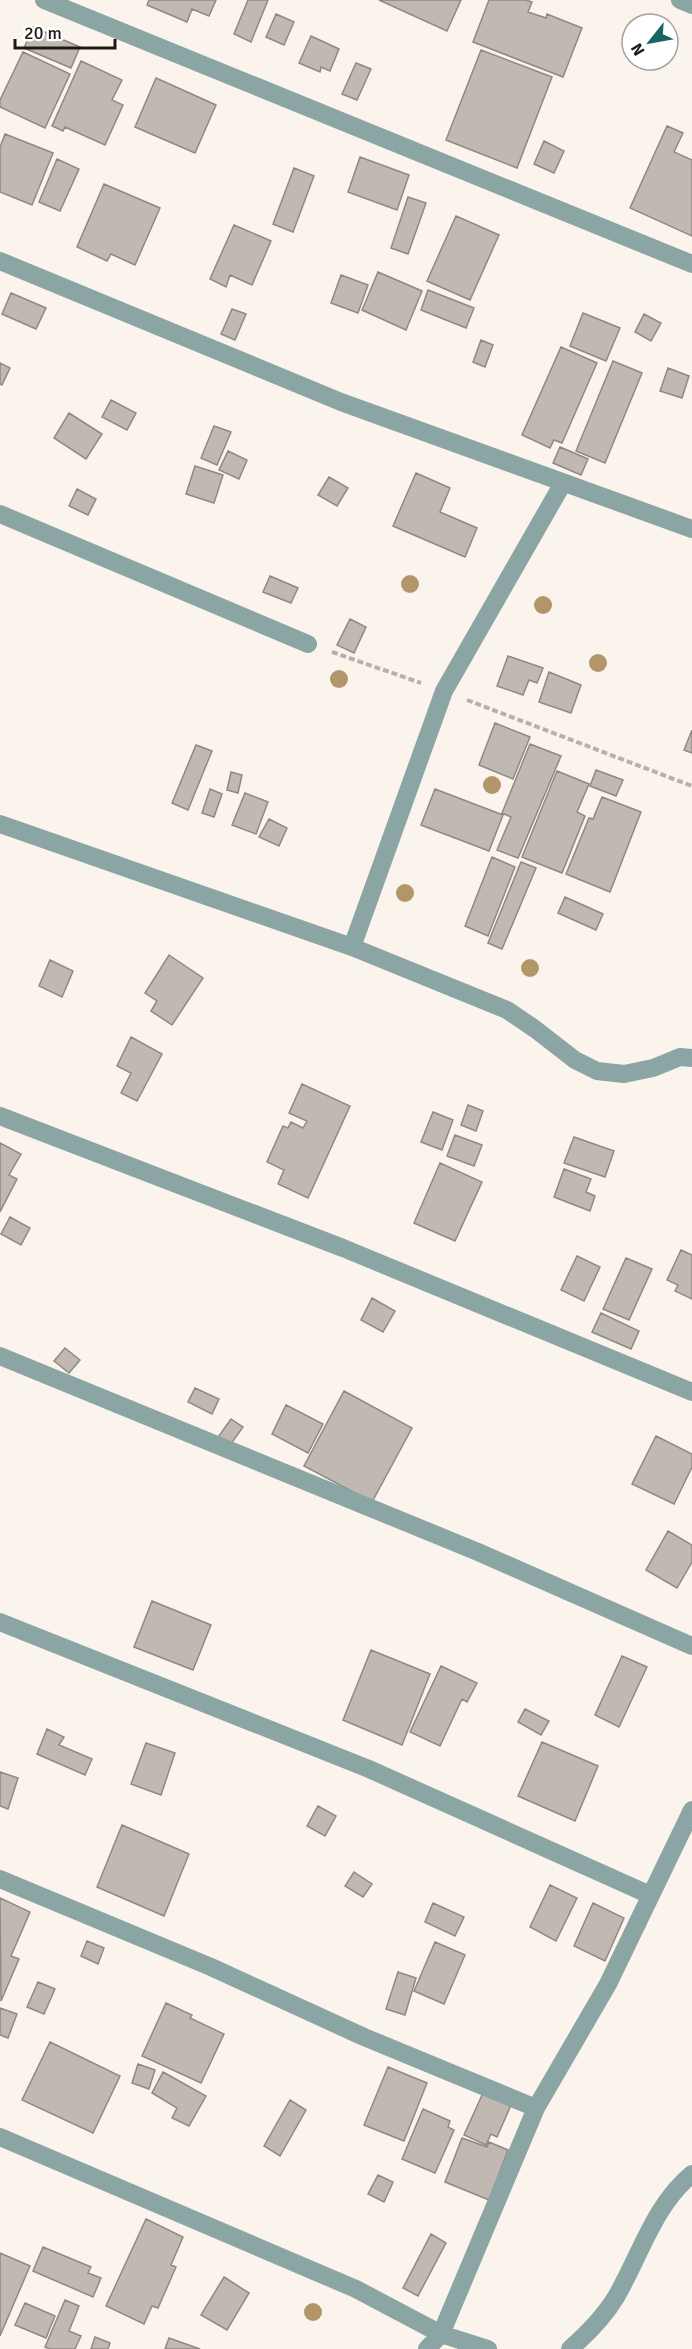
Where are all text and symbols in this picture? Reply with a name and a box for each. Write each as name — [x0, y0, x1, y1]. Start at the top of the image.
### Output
scale bar — [15, 12, 116, 50]
north arrow — [620, 12, 680, 72]
text: 20 m — [24, 22, 62, 44]
text: N — [627, 39, 649, 59]

